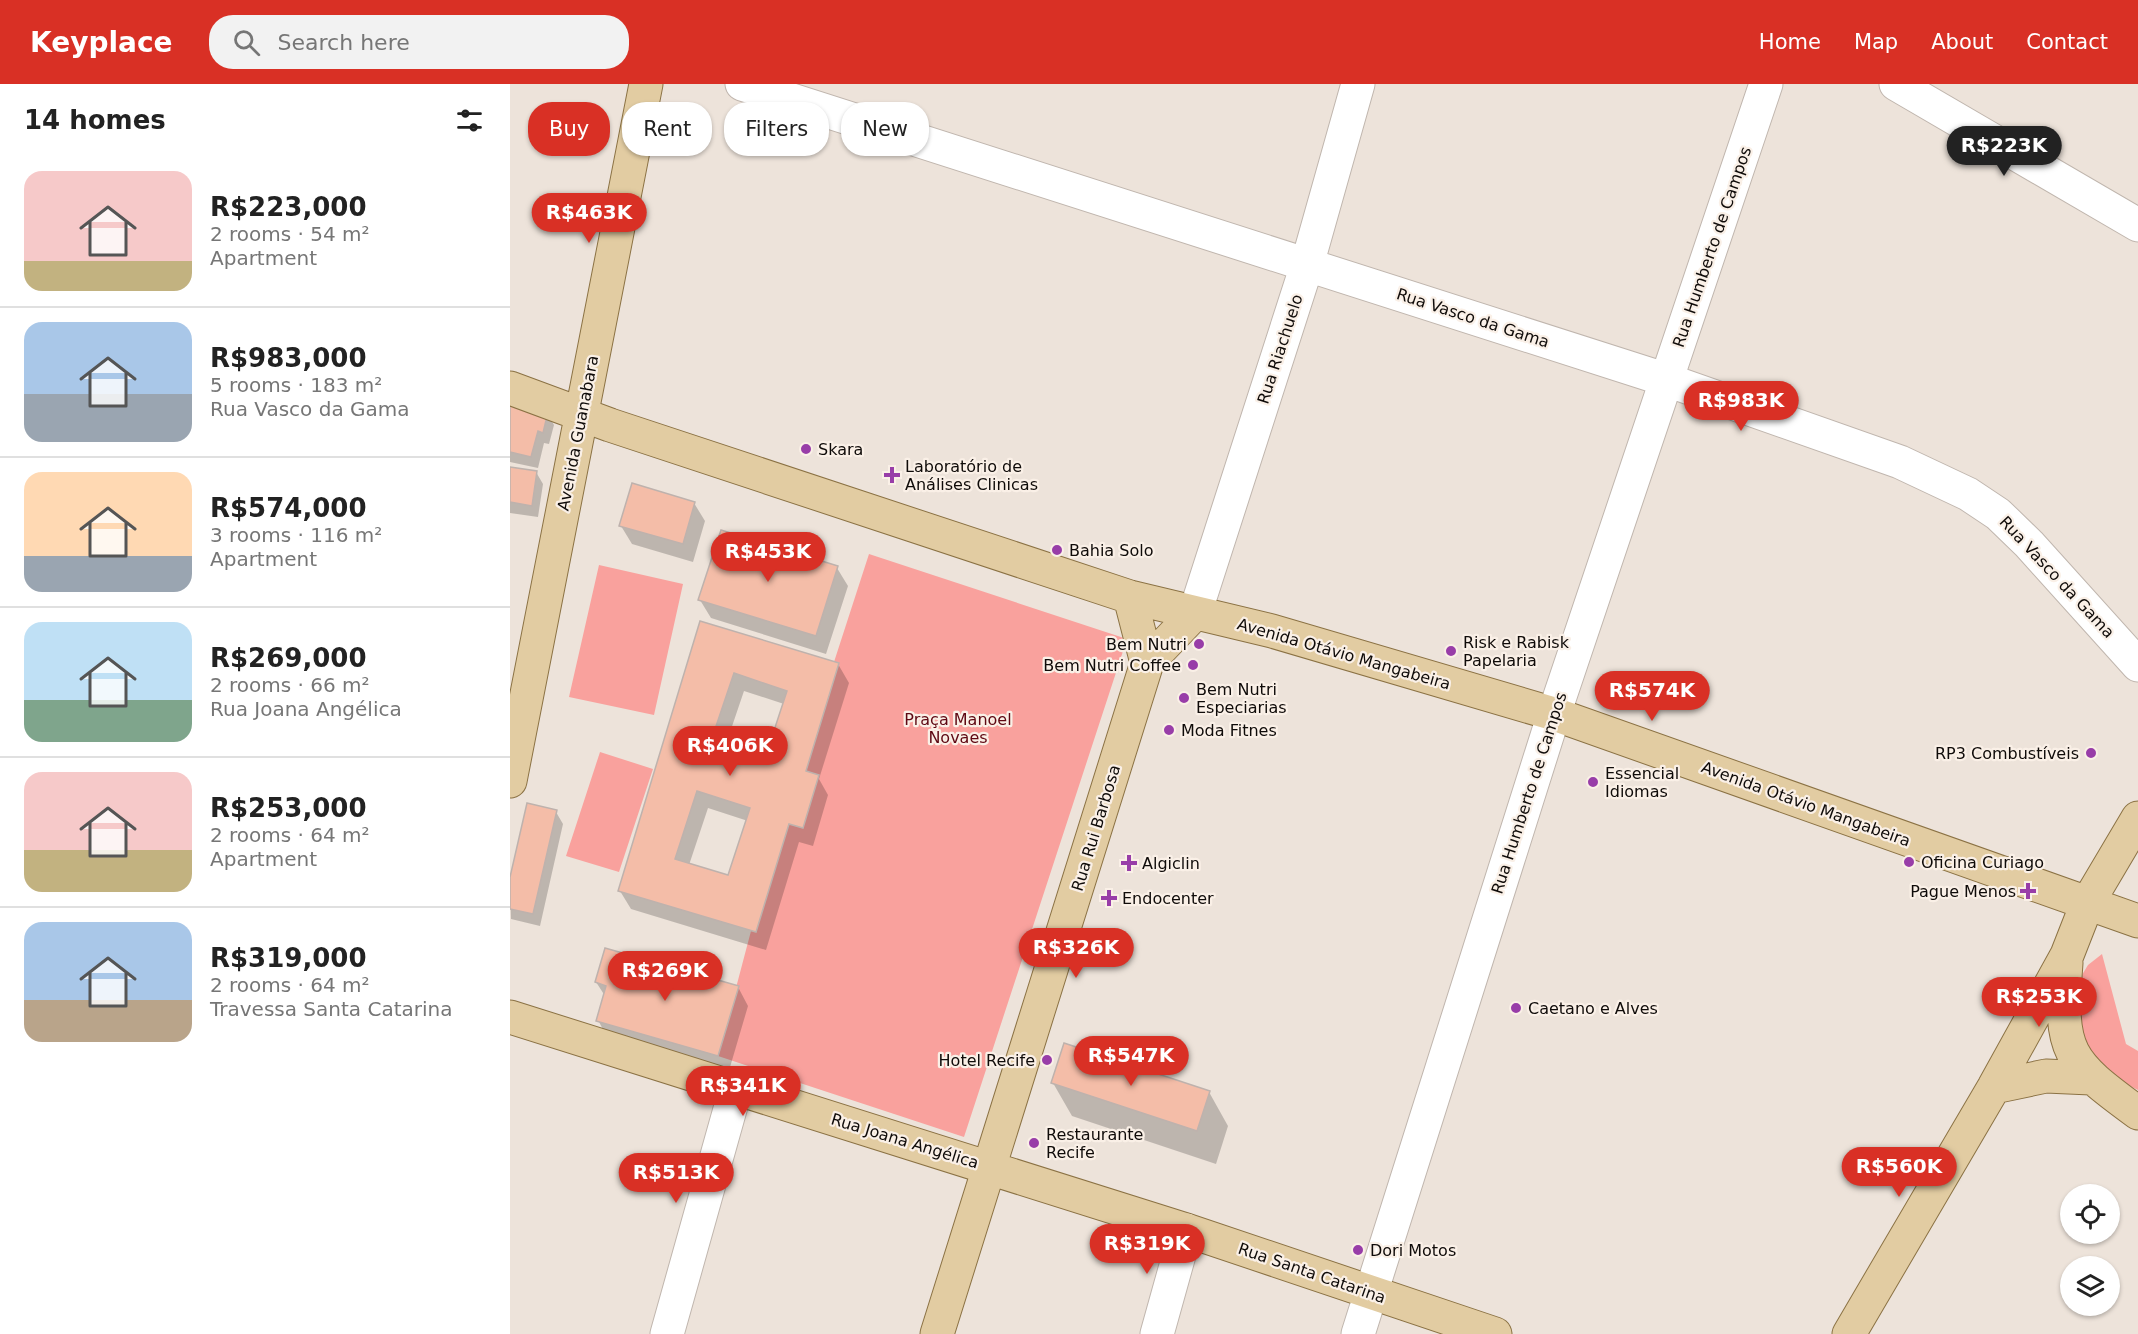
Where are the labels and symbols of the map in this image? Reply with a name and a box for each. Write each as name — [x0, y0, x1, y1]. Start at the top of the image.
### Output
pin: R$223K — [1955, 126, 2053, 177]
street label: Rua Humberto de Campos — [1669, 144, 1755, 350]
pin: R$463K — [540, 193, 638, 244]
street label: Rua Vasco da Gama — [1394, 284, 1552, 352]
street label: Rua Riachuelo — [1253, 292, 1307, 406]
street label: Avenida Guanabara — [554, 354, 602, 512]
pin: R$983K — [1692, 381, 1790, 432]
place label: Skara — [818, 440, 863, 459]
marker: Skara — [799, 442, 813, 456]
place label: Laboratório de Análises Clinicas — [905, 457, 1038, 494]
marker: Laboratório de Análises Clinicas — [883, 466, 901, 484]
street label: Rua Vasco da Gama — [1996, 512, 2118, 642]
pin: R$453K — [719, 532, 817, 583]
place label: Bahia Solo — [1069, 541, 1153, 560]
marker: Bahia Solo — [1050, 543, 1064, 557]
street label: Avenida Otávio Mangabeira — [1235, 614, 1453, 694]
place label: Risk e Rabisk Papelaria — [1463, 633, 1570, 670]
place label: Bem Nutri — [1106, 635, 1187, 654]
marker: Bem Nutri — [1192, 637, 1206, 651]
marker: Risk e Rabisk Papelaria — [1444, 644, 1458, 658]
place label: Bem Nutri Coffee — [1043, 656, 1181, 675]
marker: Bem Nutri Coffee — [1186, 658, 1200, 672]
pin: R$574K — [1603, 671, 1701, 722]
place label: Bem Nutri Especiarias — [1196, 680, 1287, 717]
street label: Rua Humberto de Campos — [1487, 690, 1571, 896]
marker: Bem Nutri Especiarias — [1177, 691, 1191, 705]
park label: Praça Manoel Novaes — [904, 710, 1012, 747]
place label: Moda Fitnes — [1181, 721, 1277, 740]
marker: Moda Fitnes — [1162, 723, 1176, 737]
pin: R$406K — [681, 726, 779, 777]
place label: RP3 Combustíveis — [1935, 744, 2079, 763]
marker: RP3 Combustíveis — [2084, 746, 2098, 760]
street label: Avenida Otávio Mangabeira — [1699, 757, 1913, 851]
street label: Rua Rui Barbosa — [1068, 763, 1124, 893]
place label: Essencial Idiomas — [1605, 764, 1679, 801]
marker: Essencial Idiomas — [1586, 775, 1600, 789]
place label: Oficina Curiago — [1921, 853, 2044, 872]
marker: Algiclin — [1120, 854, 1138, 872]
place label: Algiclin — [1142, 854, 1200, 873]
marker: Oficina Curiago — [1902, 855, 1916, 869]
place label: Pague Menos — [1910, 882, 2016, 901]
marker: Pague Menos — [2021, 884, 2035, 898]
marker: Endocenter — [1100, 889, 1118, 907]
place label: Endocenter — [1122, 889, 1214, 908]
pin: R$326K — [1027, 928, 1125, 979]
pin: R$269K — [616, 951, 714, 1002]
pin: R$253K — [1990, 977, 2088, 1028]
place label: Caetano e Alves — [1528, 999, 1658, 1018]
marker: Caetano e Alves — [1509, 1001, 1523, 1015]
pin: R$547K — [1082, 1036, 1180, 1087]
place label: Hotel Recife — [939, 1051, 1035, 1070]
marker: Hotel Recife — [1040, 1053, 1054, 1067]
pin: R$341K — [694, 1066, 792, 1117]
street label: Rua Joana Angélica — [829, 1109, 981, 1173]
place label: Restaurante Recife — [1046, 1125, 1143, 1162]
marker: Restaurante Recife — [1027, 1136, 1041, 1150]
pin: R$560K — [1850, 1147, 1948, 1198]
pin: R$513K — [627, 1153, 725, 1204]
pin: R$319K — [1098, 1224, 1196, 1275]
street label: Rua Santa Catarina — [1236, 1239, 1388, 1307]
place label: Dori Motos — [1370, 1241, 1456, 1260]
marker: Dori Motos — [1351, 1243, 1365, 1257]

